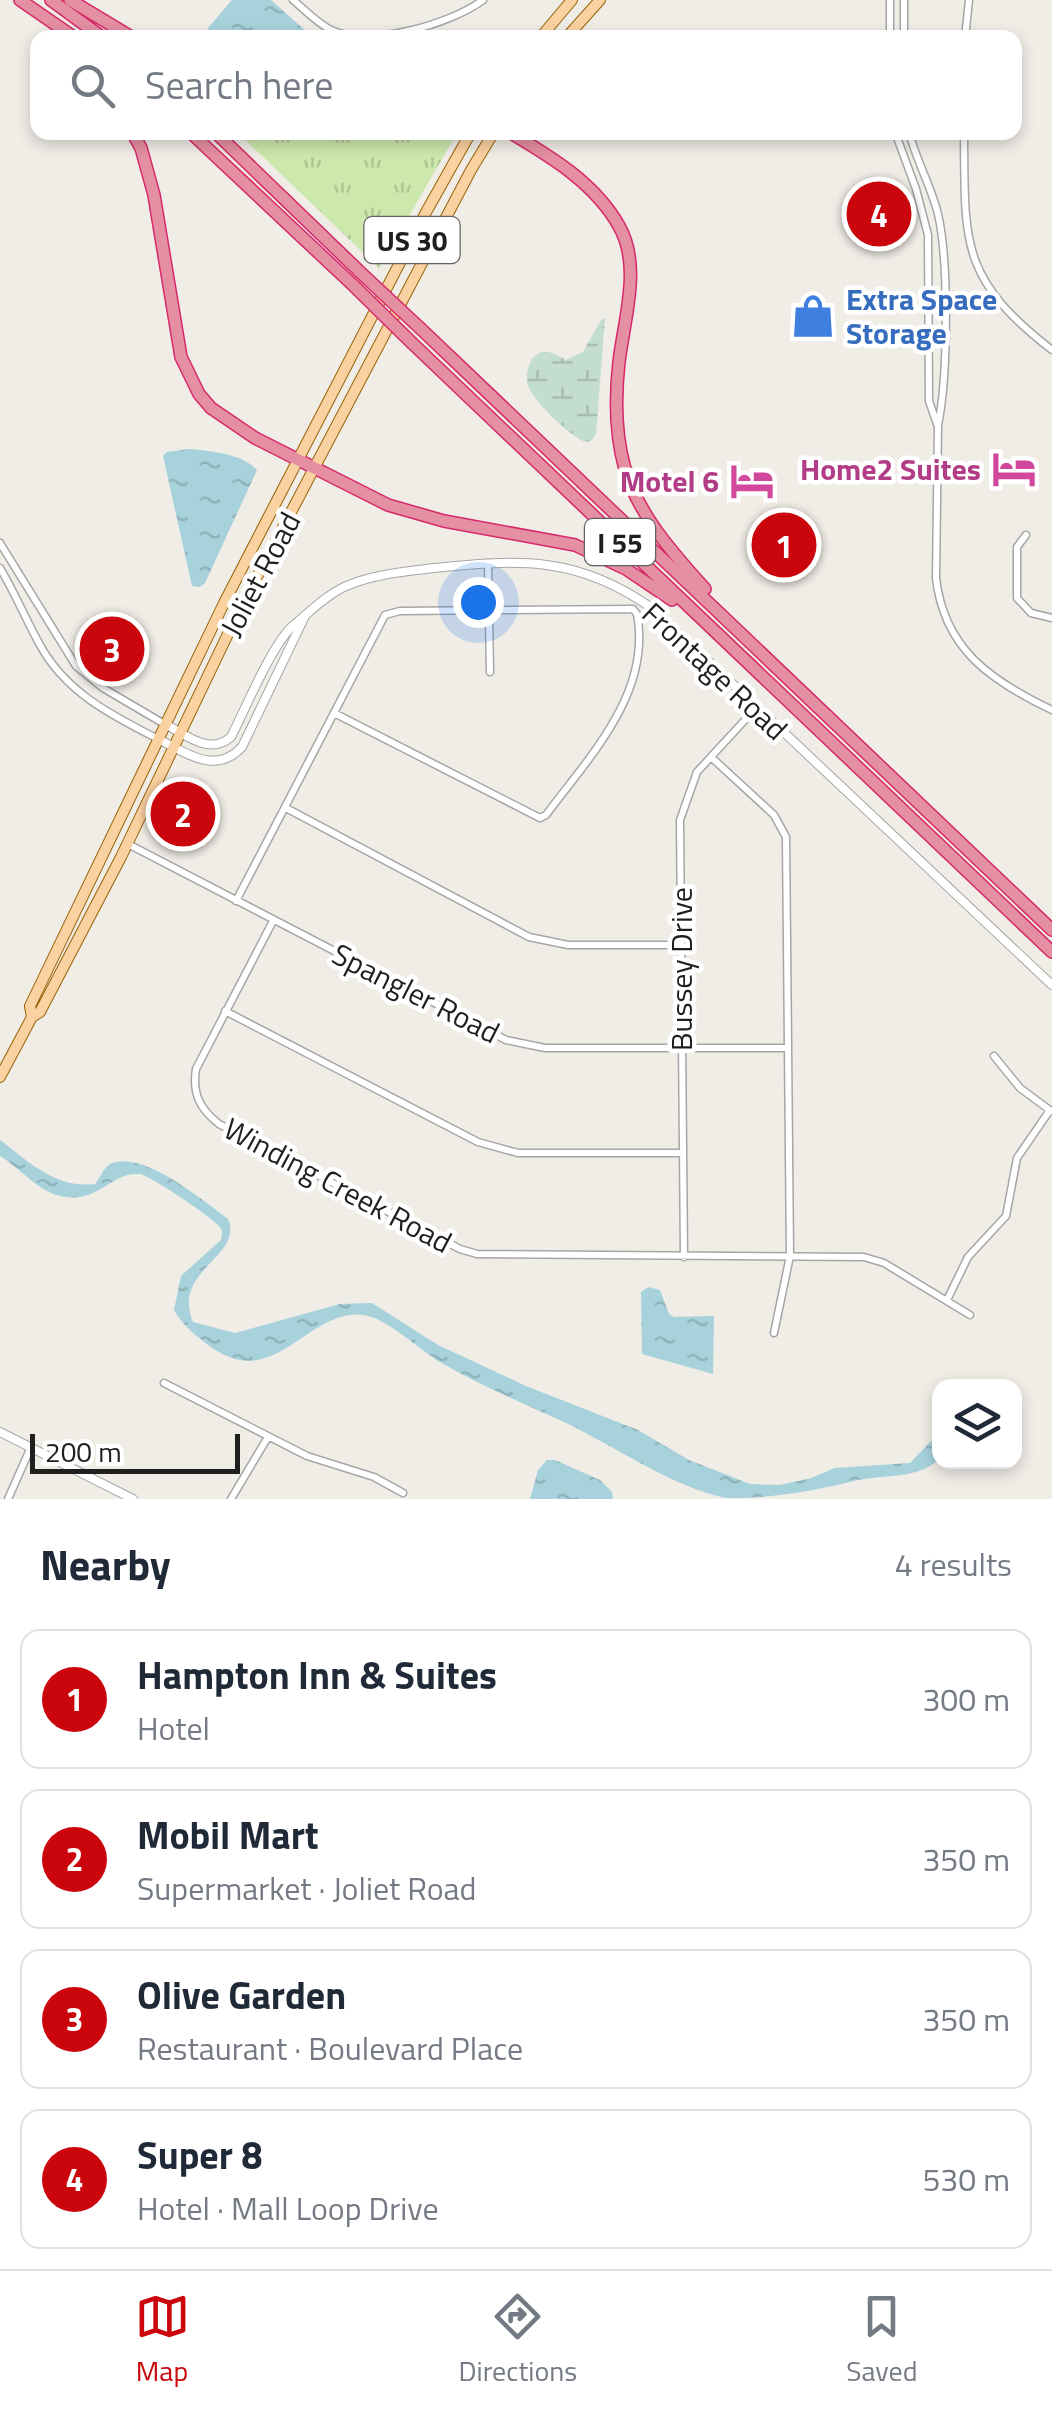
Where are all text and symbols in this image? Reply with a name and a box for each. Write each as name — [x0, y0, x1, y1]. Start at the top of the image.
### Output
search box — [30, 30, 1022, 140]
text: Search here — [145, 56, 333, 114]
icon: search — [65, 58, 120, 113]
pin: 4 — [846, 176, 912, 252]
road number: US 30 — [364, 217, 460, 263]
place label: Extra Space Storage — [846, 276, 997, 356]
shop icon: Extra Space Storage — [789, 292, 837, 340]
hotel icon: Home2 Suites — [990, 445, 1038, 493]
place label: Home2 Suites — [800, 446, 981, 492]
hotel icon: Motel 6 — [728, 457, 776, 505]
place label: Motel 6 — [620, 458, 719, 504]
street label: Joliet Road — [208, 504, 312, 644]
pin: 1 — [752, 508, 816, 582]
road number: I 55 — [585, 519, 655, 565]
your location — [453, 577, 504, 628]
street label: Frontage Road — [632, 591, 798, 751]
pin: 3 — [80, 612, 144, 686]
pin: 2 — [150, 776, 216, 852]
street label: Bussey Drive — [658, 887, 704, 1051]
street label: Spangler Road — [324, 931, 508, 1055]
street label: Winding Creek Road — [216, 1105, 460, 1265]
map controls — [932, 1379, 1022, 1469]
button: layers — [932, 1379, 1022, 1469]
scale bar — [30, 1429, 240, 1474]
text: 200 m — [45, 1430, 122, 1473]
text: Nearby — [40, 1532, 171, 1596]
text: 4 results — [895, 1540, 1012, 1588]
text: Hampton Inn & Suites — [137, 1646, 497, 1704]
text: 1 — [66, 1675, 83, 1723]
text: 300 m — [922, 1675, 1010, 1723]
text: Hotel — [137, 1704, 210, 1752]
text: Mobil Mart — [137, 1806, 319, 1864]
text: 2 — [66, 1835, 83, 1883]
text: 350 m — [922, 1835, 1010, 1883]
text: Supermarket · Joliet Road — [137, 1864, 477, 1912]
text: Olive Garden — [137, 1966, 346, 2024]
text: 3 — [66, 1995, 83, 2043]
text: 350 m — [922, 1995, 1010, 2043]
text: Restaurant · Boulevard Place — [137, 2024, 523, 2072]
text: Super 8 — [137, 2126, 263, 2184]
text: 4 — [66, 2155, 83, 2203]
text: 530 m — [922, 2155, 1010, 2203]
text: Hotel · Mall Loop Drive — [137, 2184, 439, 2232]
tab: Map — [135, 2289, 190, 2392]
tab: Directions — [459, 2289, 577, 2392]
tab: Saved — [846, 2289, 917, 2392]

